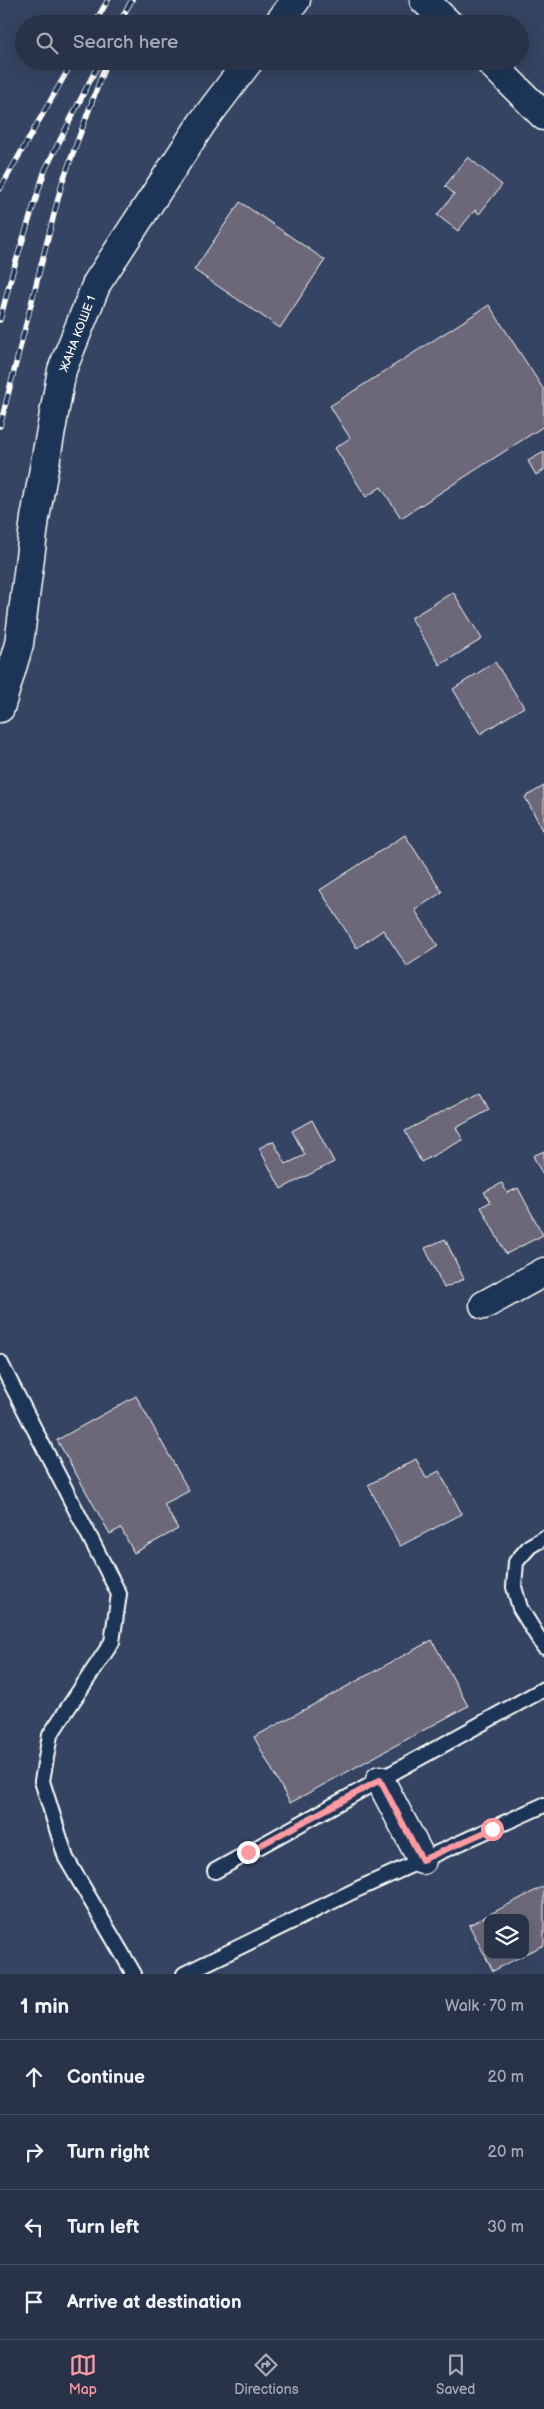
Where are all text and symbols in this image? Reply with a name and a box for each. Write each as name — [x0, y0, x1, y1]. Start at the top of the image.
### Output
search box — [15, 15, 529, 70]
icon: search — [33, 29, 61, 57]
text: Search here — [73, 31, 178, 54]
street label: ЖАНА КОШЕ 1 — [57, 294, 99, 374]
route start — [481, 1818, 504, 1841]
route end — [237, 1841, 260, 1864]
map controls — [484, 1914, 529, 1959]
button: layers — [484, 1914, 529, 1959]
text: 1 min — [20, 1994, 69, 2019]
text: Walk · 70 m — [445, 1997, 524, 2016]
icon: ahead — [20, 2063, 48, 2091]
text: Continue — [67, 2066, 145, 2089]
text: 20 m — [488, 2068, 524, 2087]
icon: right — [20, 2138, 48, 2166]
text: Turn right — [67, 2141, 150, 2164]
text: 20 m — [488, 2143, 524, 2162]
icon: left — [20, 2213, 48, 2241]
text: Turn left — [67, 2216, 139, 2239]
text: 30 m — [487, 2218, 524, 2237]
icon: arrive — [20, 2288, 48, 2316]
text: Arrive at destination — [67, 2291, 242, 2314]
tab: Map — [69, 2351, 97, 2398]
tab: Directions — [234, 2351, 299, 2398]
tab: Saved — [436, 2351, 475, 2398]

